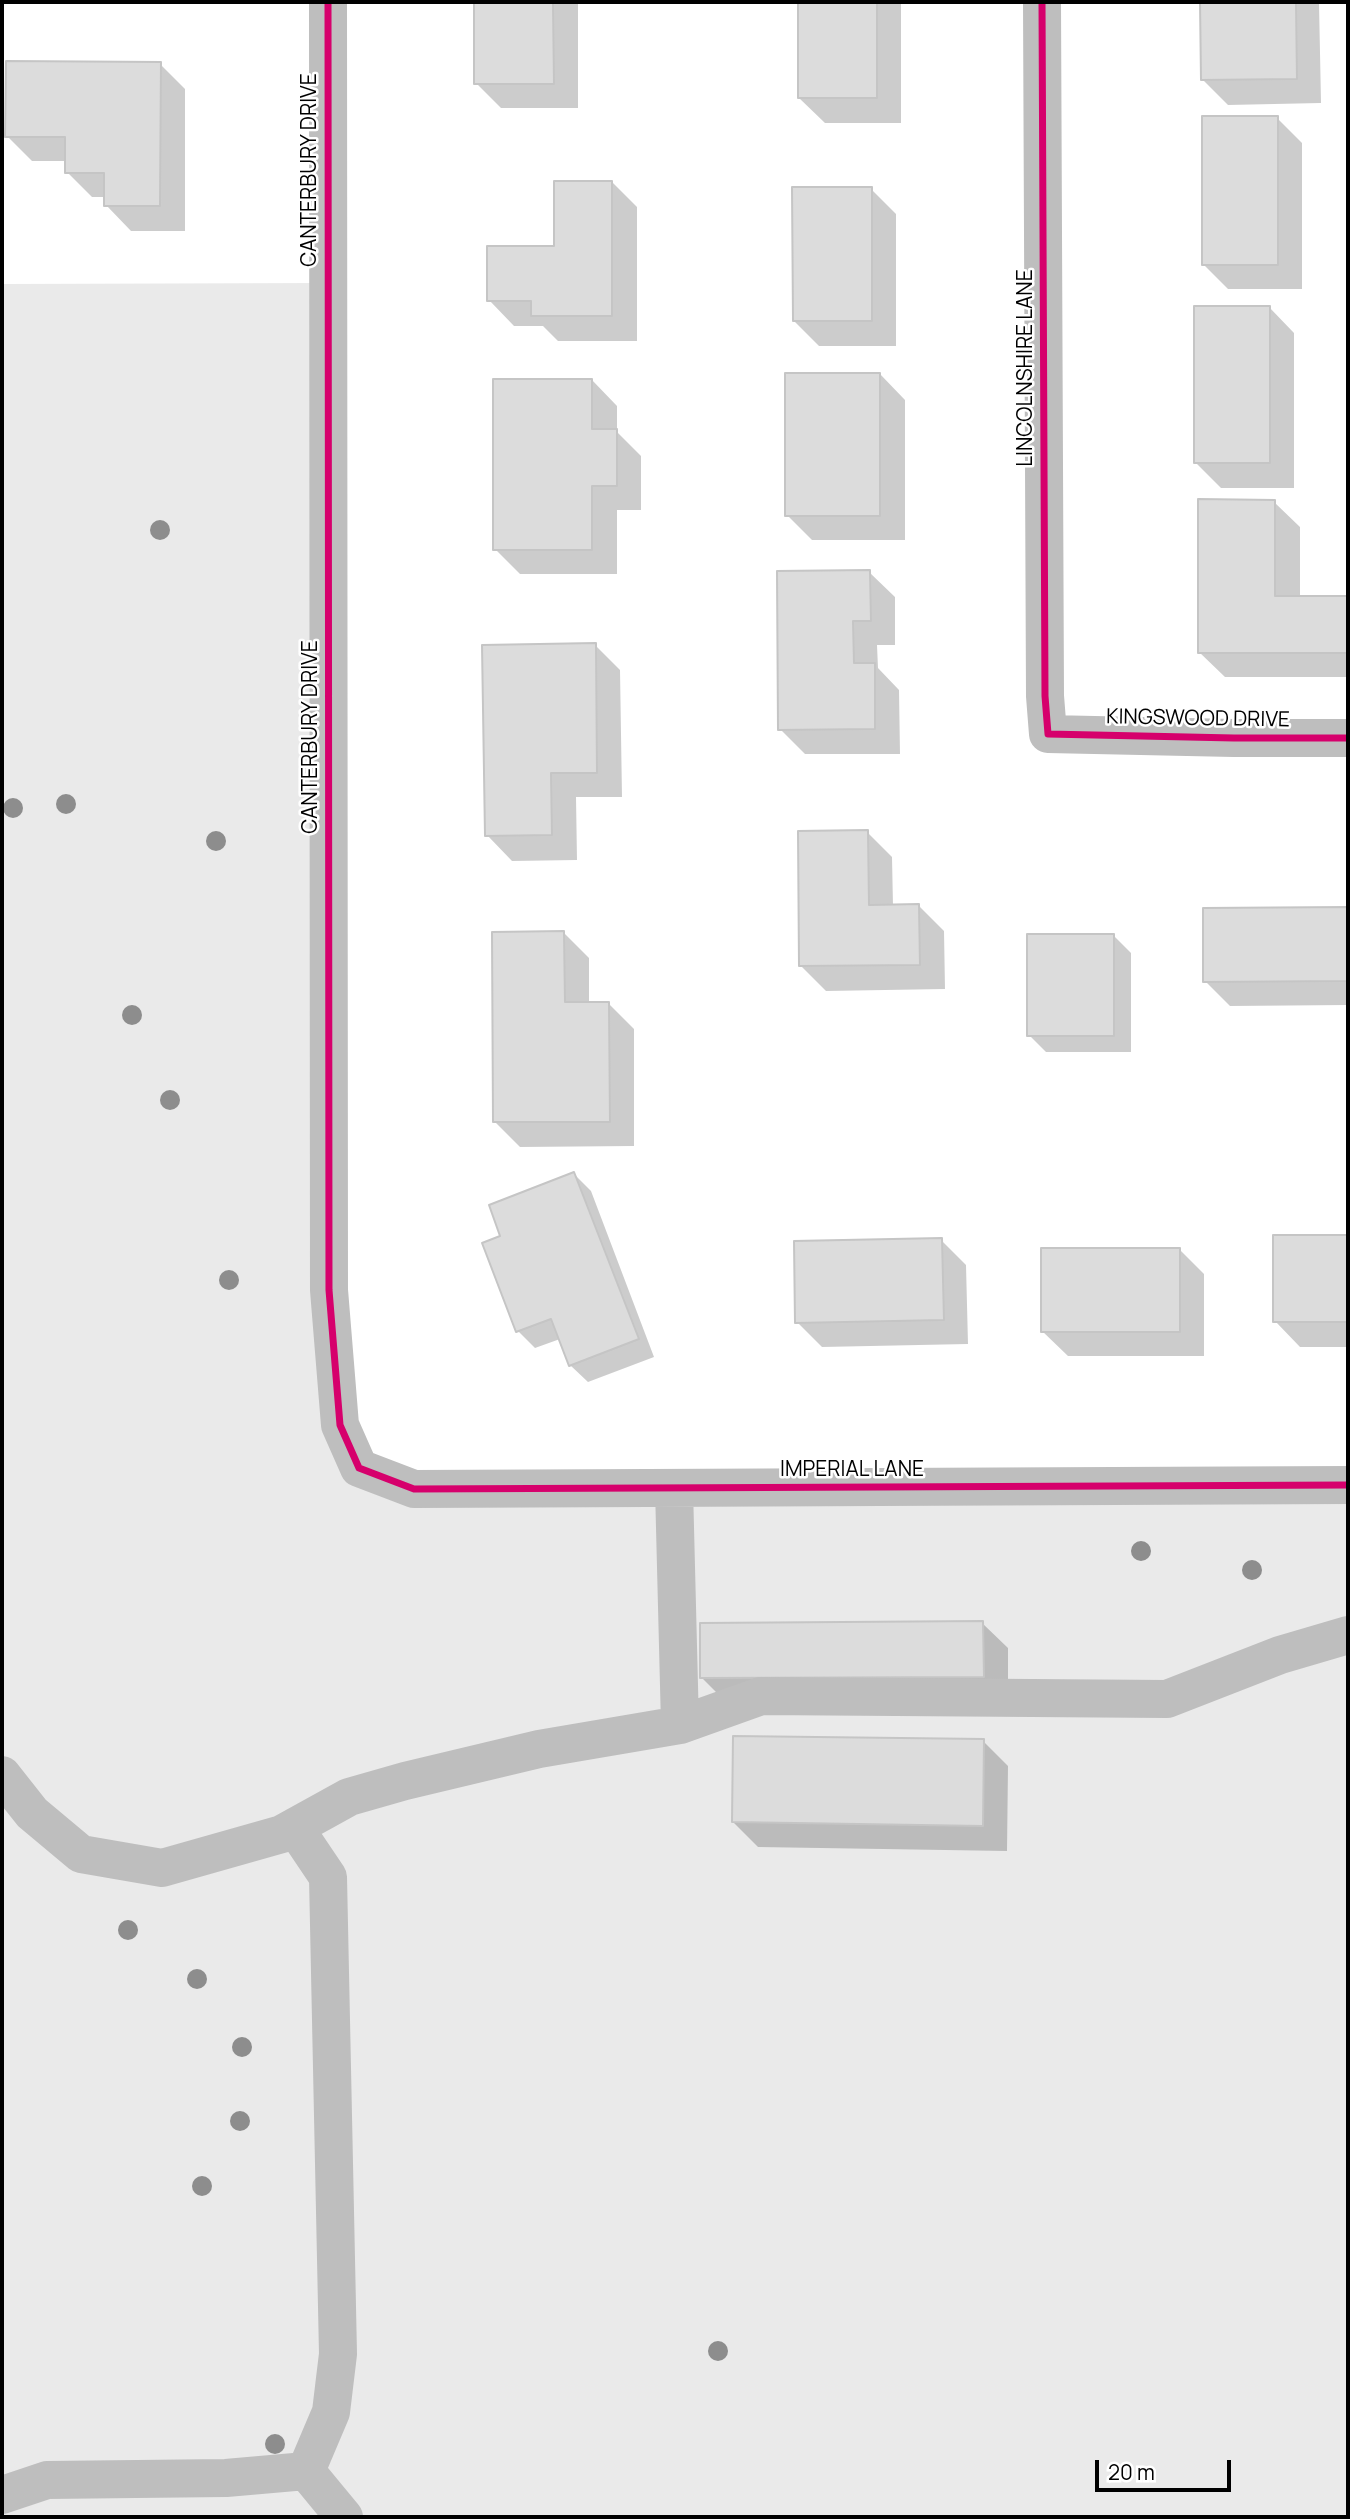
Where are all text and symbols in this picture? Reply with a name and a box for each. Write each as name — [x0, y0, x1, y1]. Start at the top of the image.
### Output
street label: CANTERBURY DRIVE — [297, 73, 323, 267]
street label: LINCOLNSHIRE LANE — [1013, 269, 1039, 467]
street label: CANTERBURY DRIVE — [298, 640, 324, 834]
street label: KINGSWOOD DRIVE — [1106, 705, 1290, 733]
street label: IMPERIAL LANE — [780, 1457, 924, 1483]
scale bar — [1098, 2446, 1234, 2490]
text: 20 m — [1108, 2458, 1155, 2486]

